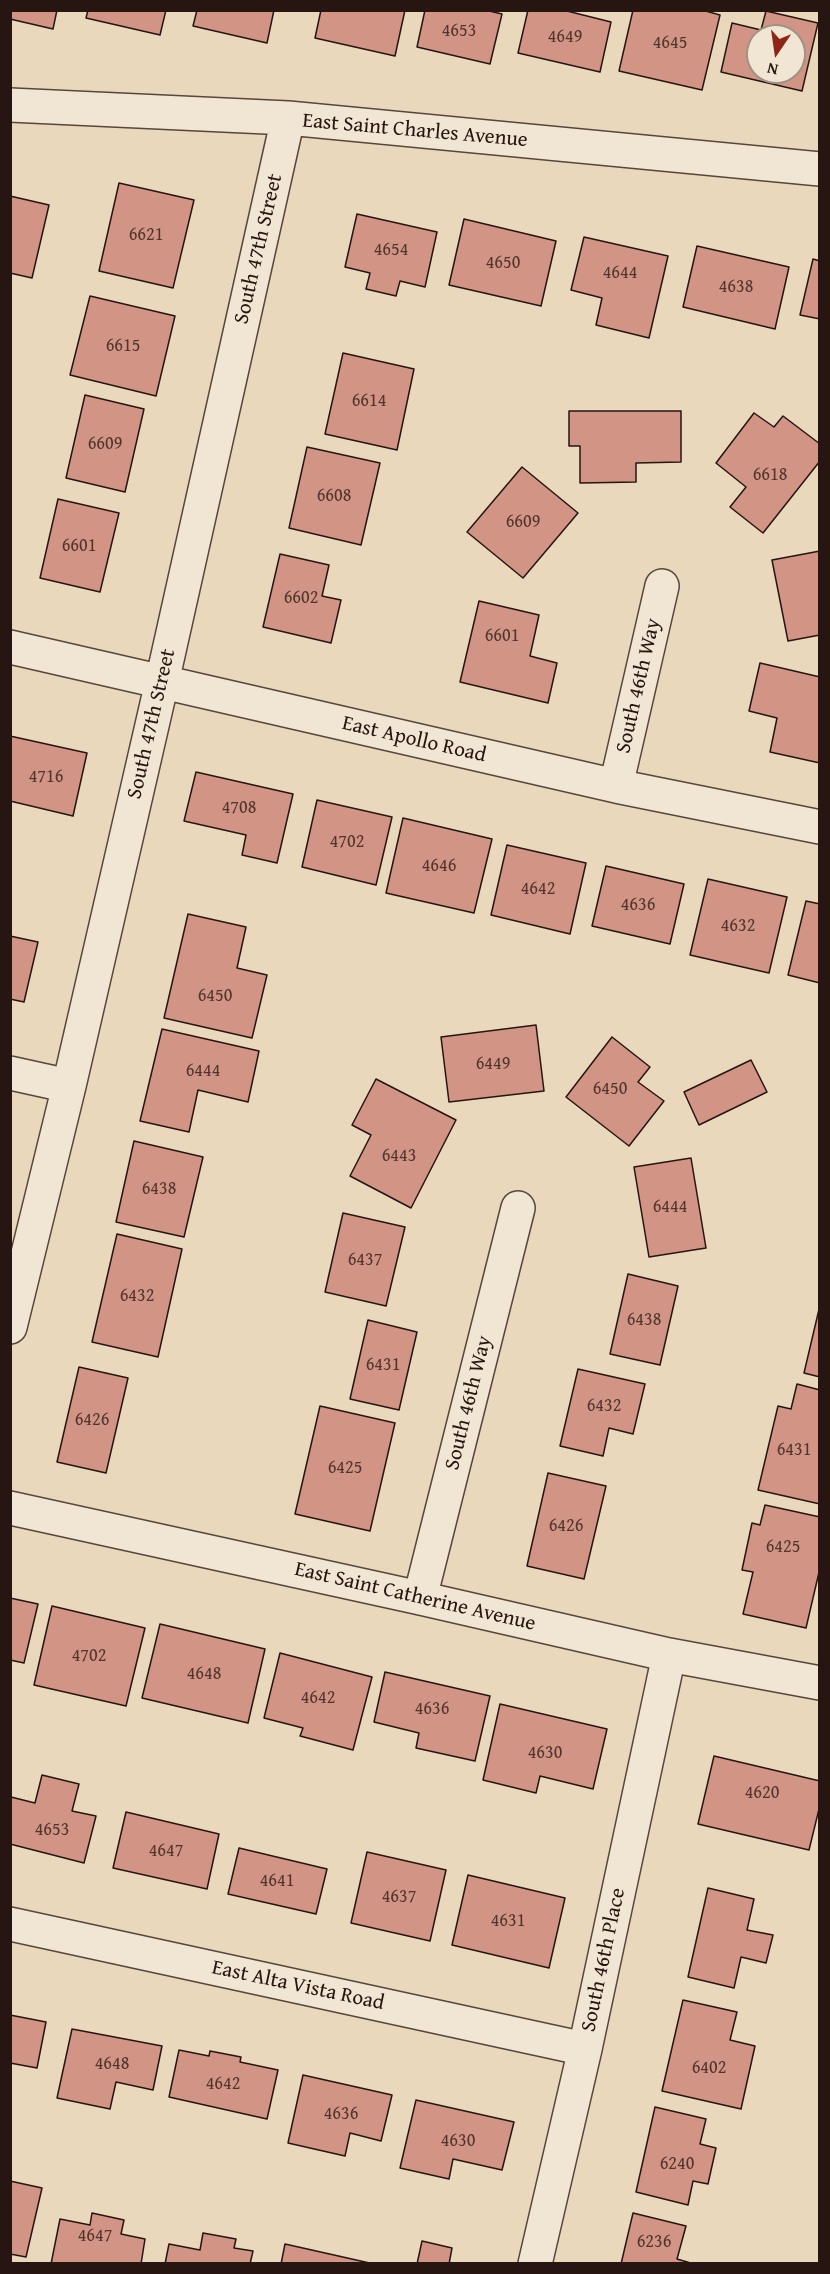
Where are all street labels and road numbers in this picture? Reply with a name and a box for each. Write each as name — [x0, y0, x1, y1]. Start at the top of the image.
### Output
street label: East Saint Charles Avenue — [301, 109, 529, 153]
street label: South 47th Street — [229, 171, 289, 327]
street label: South 46th Way — [611, 616, 667, 756]
street label: South 47th Street — [122, 646, 182, 802]
street label: East Apollo Road — [340, 711, 488, 769]
street label: South 46th Way — [440, 1333, 498, 1473]
street label: East Saint Catherine Avenue — [292, 1557, 538, 1637]
street label: South 46th Place — [576, 1886, 632, 2034]
street label: East Alta Vista Road — [210, 1955, 386, 2017]

